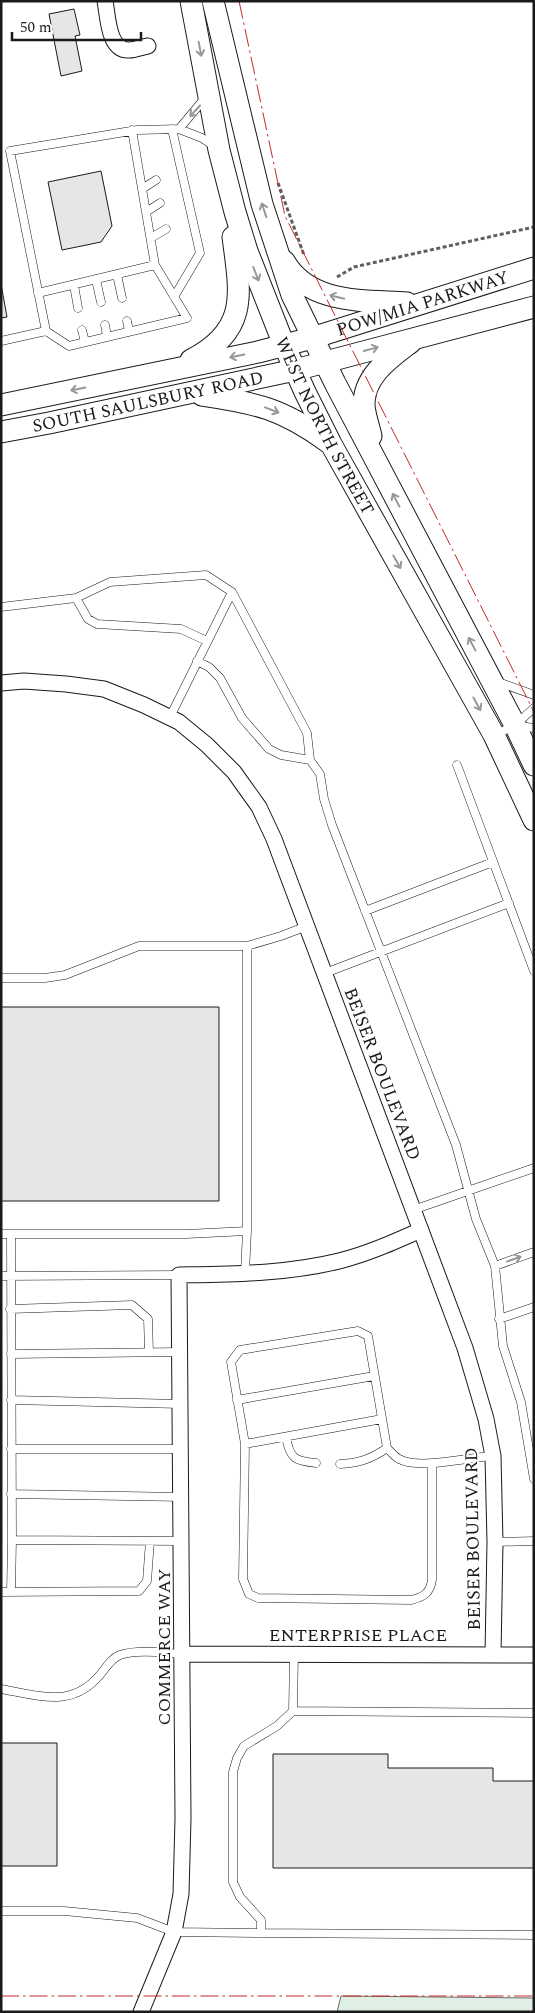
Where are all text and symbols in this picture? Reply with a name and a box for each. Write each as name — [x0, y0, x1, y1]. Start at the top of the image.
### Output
scale bar — [12, 10, 141, 42]
text: 50 m — [20, 16, 52, 39]
one-way arrow — [196, 41, 205, 57]
one-way arrow — [189, 105, 201, 117]
one-way arrow — [259, 203, 269, 219]
street label: POW/MIA PARKWAY — [333, 263, 512, 343]
one-way arrow — [252, 266, 261, 281]
one-way arrow — [329, 292, 345, 301]
street label: WEST NORTH STREET — [268, 332, 382, 520]
one-way arrow — [362, 344, 378, 353]
one-way arrow — [229, 351, 245, 361]
street label: SOUTH SAULSBURY ROAD — [30, 364, 266, 439]
one-way arrow — [70, 384, 86, 394]
one-way arrow — [264, 405, 279, 415]
one-way arrow — [391, 493, 400, 508]
one-way arrow — [393, 555, 403, 569]
one-way arrow — [467, 636, 477, 651]
one-way arrow — [472, 697, 482, 712]
street label: BEISER BOULEVARD — [337, 984, 427, 1164]
one-way arrow — [506, 1254, 521, 1263]
street label: BEISER BOULEVARD — [458, 1447, 488, 1631]
street label: COMMERCE WAY — [151, 1568, 178, 1725]
street label: ENTERPRISE PLACE — [269, 1622, 447, 1649]

